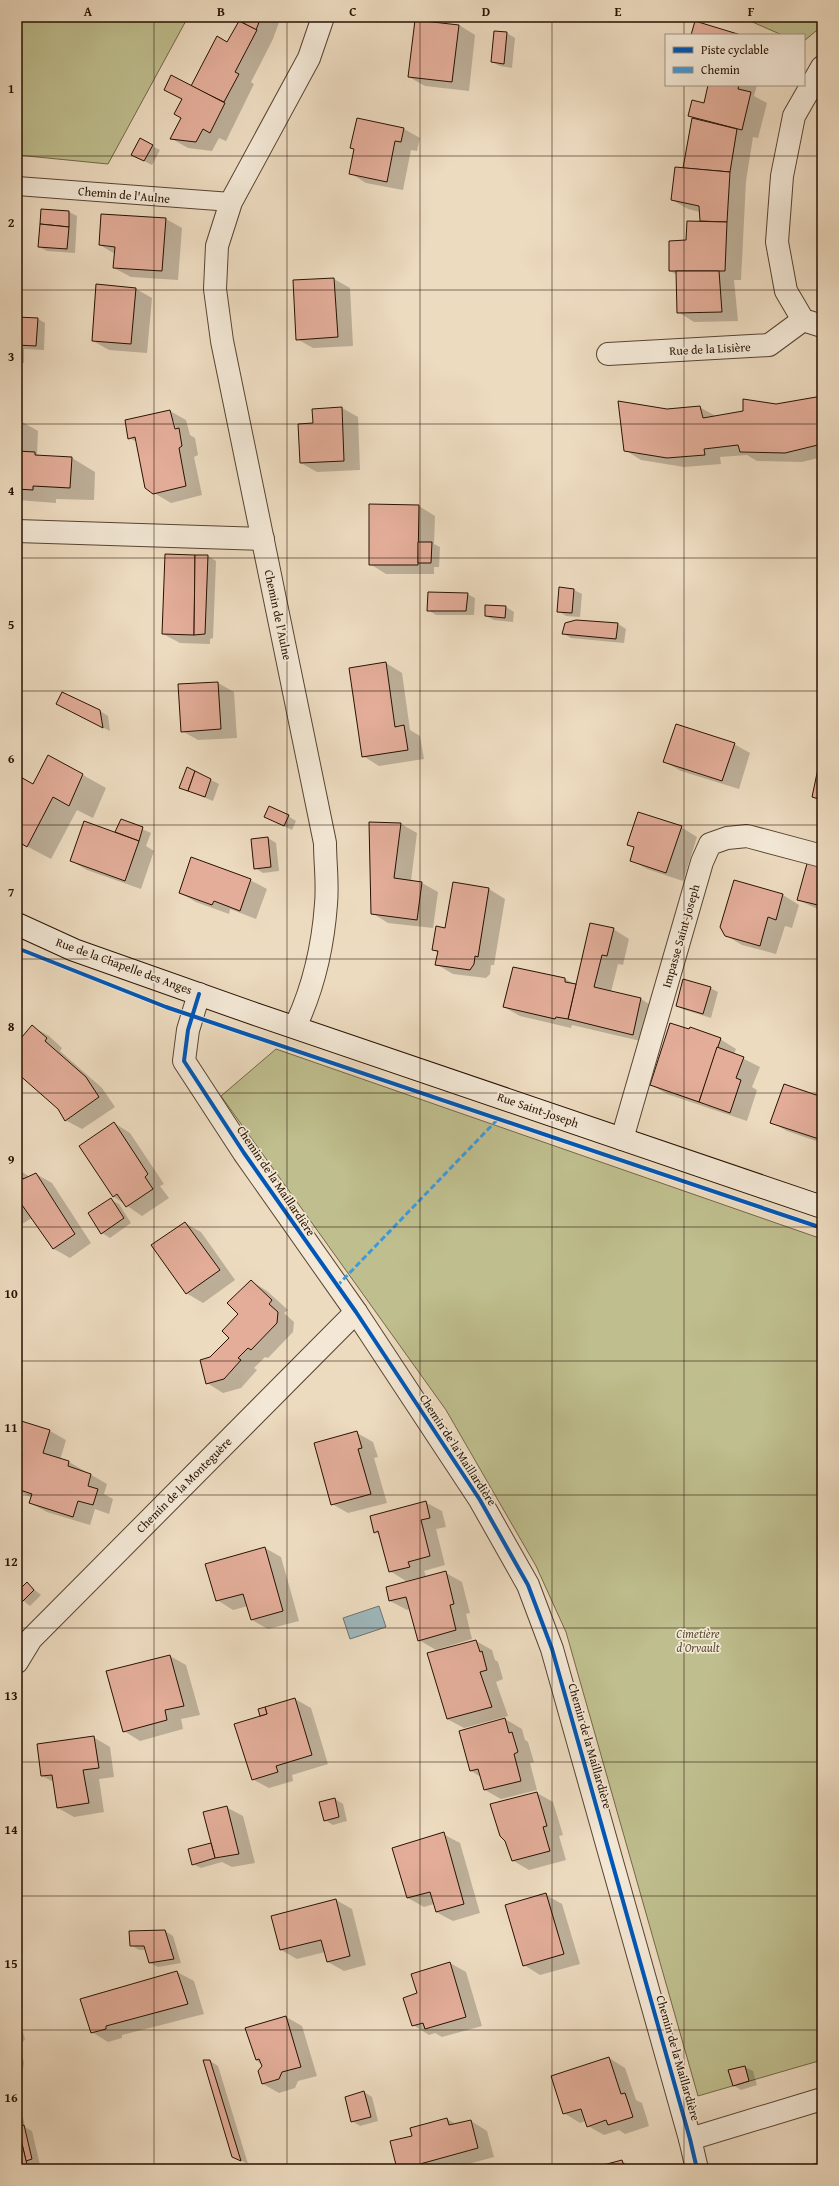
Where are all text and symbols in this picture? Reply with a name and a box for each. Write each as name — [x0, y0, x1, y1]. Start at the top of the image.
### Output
text: A — [84, 2, 93, 21]
text: B — [217, 2, 225, 21]
text: C — [349, 2, 357, 21]
text: D — [482, 2, 490, 21]
text: E — [615, 2, 622, 21]
text: F — [748, 2, 755, 21]
legend — [665, 34, 805, 86]
text: Piste cyclable — [701, 41, 769, 58]
text: Chemin — [701, 61, 740, 78]
text: 1 — [8, 79, 14, 98]
street label: Chemin de l'Aulne — [77, 182, 171, 207]
text: 2 — [8, 213, 15, 232]
street label: Rue de la Lisière — [669, 338, 751, 359]
text: 3 — [8, 347, 14, 366]
text: 4 — [8, 481, 15, 500]
street label: Chemin de l'Aulne — [261, 568, 296, 662]
text: 5 — [8, 615, 15, 634]
text: 6 — [8, 749, 15, 768]
street label: Impasse Saint-Joseph — [658, 882, 704, 990]
text: 7 — [8, 883, 15, 902]
street label: Rue de la Chapelle des Anges — [54, 933, 195, 998]
text: 8 — [8, 1017, 15, 1036]
street label: Rue Saint-Joseph — [495, 1088, 581, 1132]
street label: Chemin de la Maillardière — [233, 1122, 320, 1240]
text: 9 — [8, 1150, 15, 1169]
text: 10 — [4, 1284, 18, 1303]
street label: Chemin de la Maillardière — [416, 1391, 501, 1509]
text: 11 — [4, 1418, 18, 1437]
street label: Chemin de la Monteguère — [132, 1433, 235, 1536]
text: 12 — [4, 1552, 18, 1571]
park label: Cimetière d'Orvault — [676, 1625, 720, 1656]
street label: Chemin de la Maillardière — [564, 1681, 617, 1811]
text: 13 — [4, 1686, 18, 1705]
text: 14 — [4, 1820, 18, 1839]
text: 15 — [4, 1954, 18, 1973]
street label: Chemin de la Maillardière — [652, 1993, 705, 2123]
text: 16 — [4, 2088, 18, 2107]

